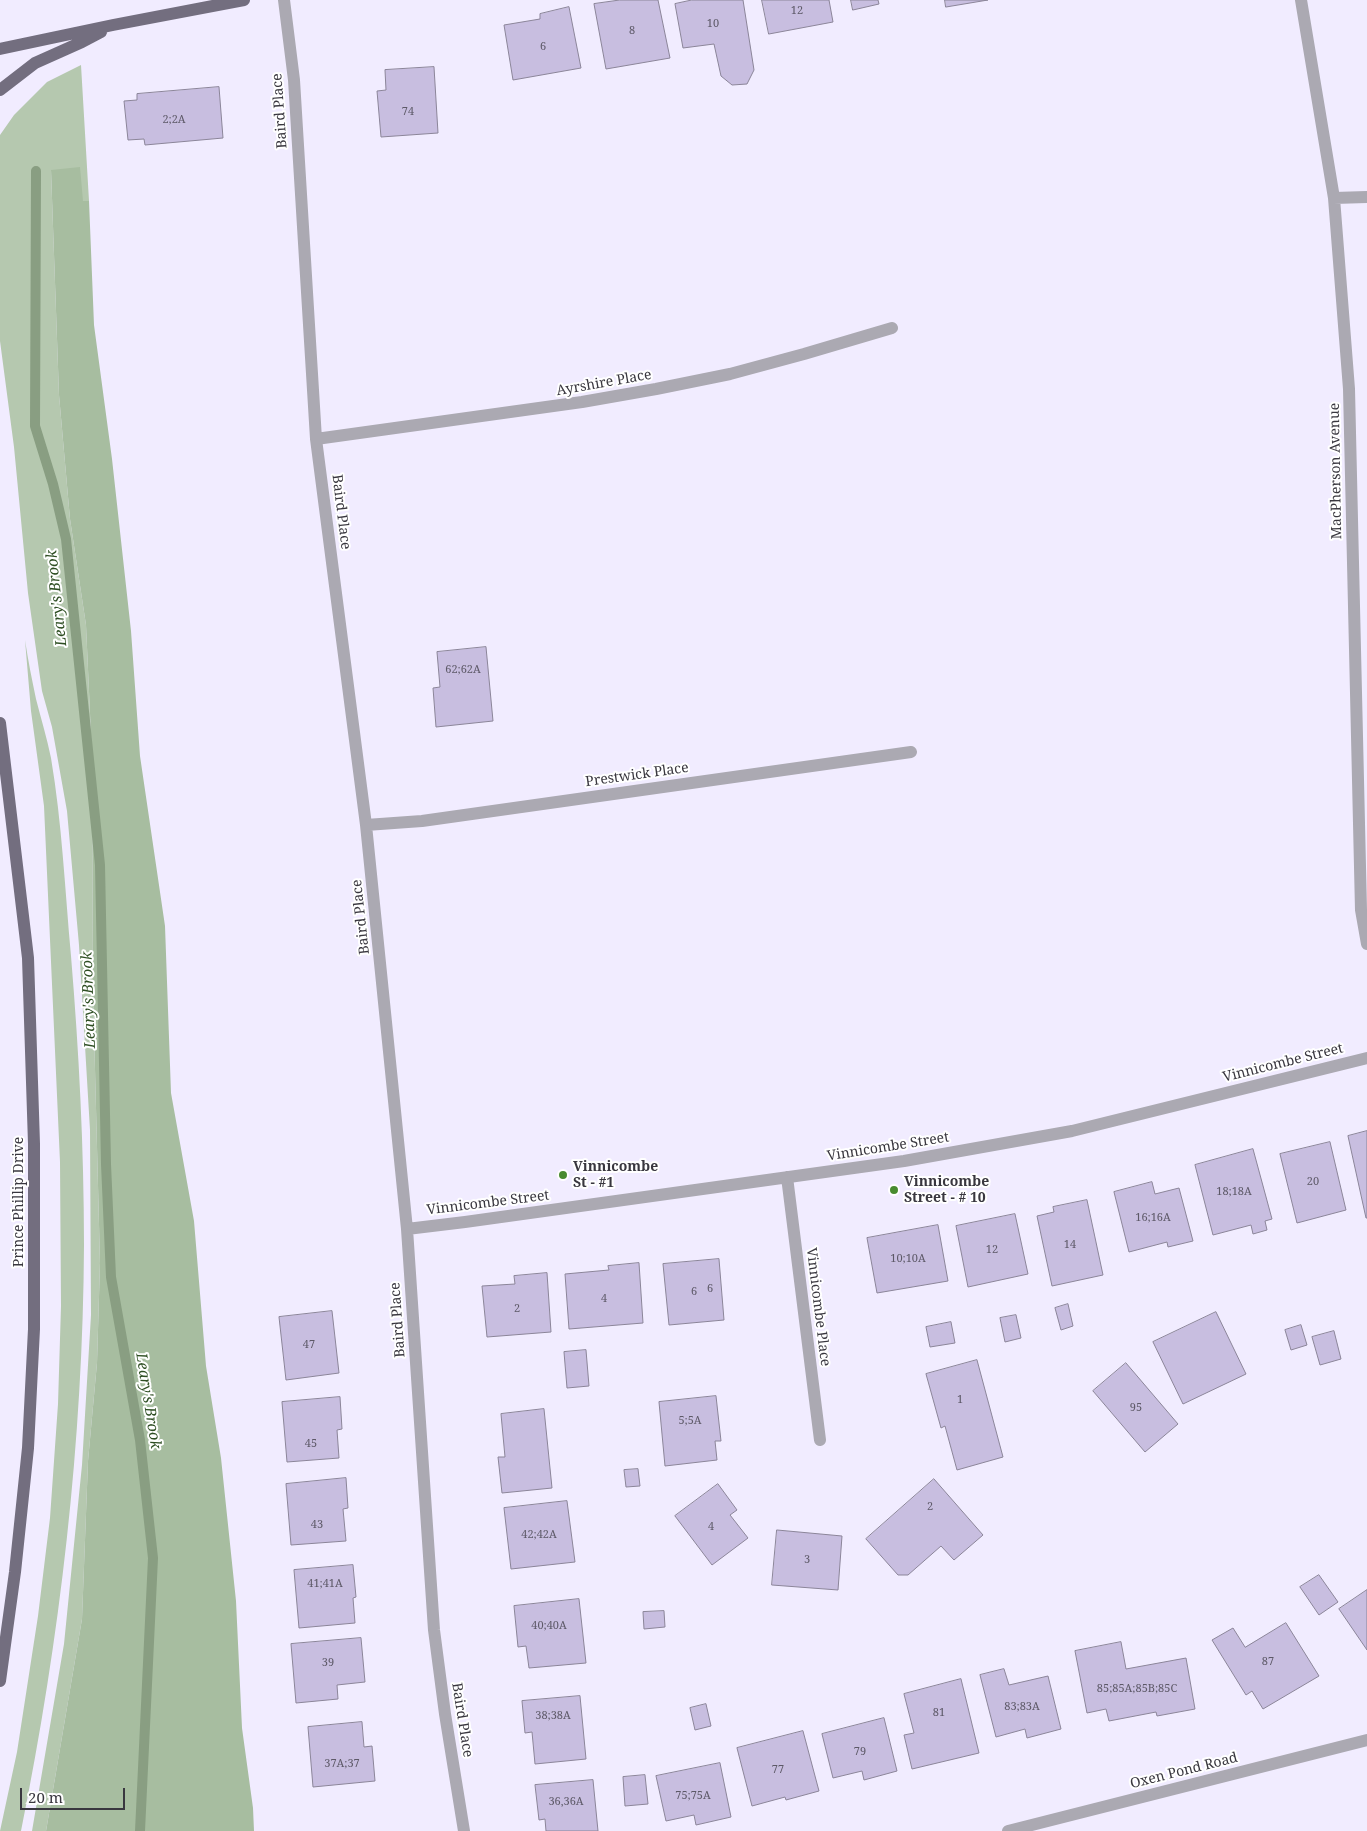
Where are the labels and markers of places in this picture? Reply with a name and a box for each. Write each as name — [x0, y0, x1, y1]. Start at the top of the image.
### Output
place label: Vinnicombe St - #1 — [573, 1159, 658, 1192]
marker: Vinnicombe St - #1 — [557, 1169, 569, 1181]
place label: Vinnicombe Street - # 10 — [904, 1174, 989, 1206]
marker: Vinnicombe Street - # 10 — [888, 1184, 900, 1196]

